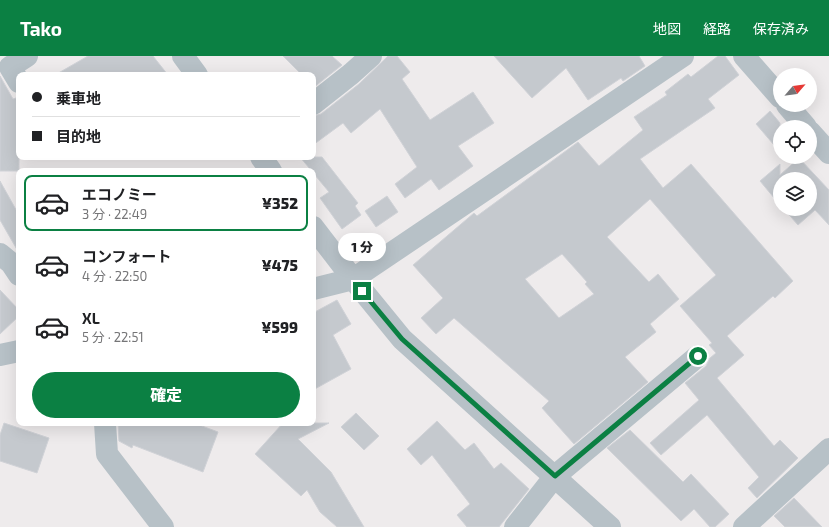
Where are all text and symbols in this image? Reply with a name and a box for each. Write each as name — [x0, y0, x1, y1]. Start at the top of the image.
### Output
text: Tako — [20, 17, 62, 40]
text: 地図 — [653, 20, 681, 37]
text: 経路 — [703, 20, 731, 37]
text: 保存済み — [753, 20, 809, 37]
north arrow — [773, 68, 817, 112]
map controls — [773, 68, 817, 216]
text: 乗車地 — [56, 89, 101, 107]
button: locate — [773, 120, 817, 164]
text: 目的地 — [56, 127, 101, 145]
button: layers — [773, 172, 817, 216]
icon: car — [34, 185, 70, 221]
text: エコノミー — [82, 185, 157, 203]
text: ¥352 — [262, 194, 298, 212]
text: 3 分 · 22:49 — [82, 206, 147, 222]
callout: 1 分 — [338, 233, 386, 261]
text: 1 分 — [351, 239, 373, 255]
icon: car — [34, 247, 70, 283]
text: コンフォート — [82, 247, 172, 265]
text: ¥475 — [261, 256, 298, 274]
text: 4 分 · 22:50 — [82, 268, 147, 284]
route end — [353, 282, 371, 300]
icon: car — [34, 309, 70, 345]
text: XL — [82, 309, 100, 327]
text: ¥599 — [261, 318, 298, 336]
text: 5 分 · 22:51 — [82, 329, 144, 345]
route start — [689, 347, 707, 365]
button: 確定 — [32, 372, 300, 418]

